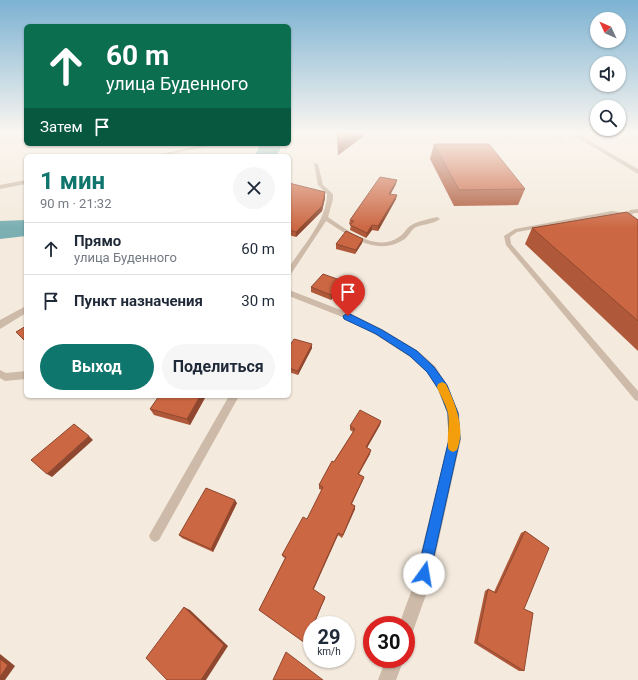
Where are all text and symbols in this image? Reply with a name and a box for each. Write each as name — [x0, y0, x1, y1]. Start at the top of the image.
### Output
north arrow — [590, 12, 626, 48]
map controls — [590, 12, 626, 136]
text: 60 m — [106, 39, 169, 72]
icon: ahead — [40, 40, 92, 92]
button: sound — [590, 56, 626, 92]
text: улица Буденного — [106, 73, 248, 94]
button: search — [590, 100, 626, 136]
icon: arrive — [91, 116, 113, 138]
text: Затем — [40, 118, 83, 136]
text: 1 мин — [40, 167, 105, 195]
button: close — [233, 167, 275, 209]
text: 90 m · 21:32 — [40, 196, 111, 211]
text: Прямо — [74, 232, 121, 250]
icon: ahead — [40, 238, 62, 260]
text: 60 m — [241, 240, 275, 258]
text: улица Буденного — [74, 250, 177, 265]
pin — [331, 275, 365, 316]
icon: arrive — [337, 281, 359, 303]
icon: arrive — [40, 290, 62, 312]
text: Пункт назначения — [74, 292, 203, 310]
text: 30 m — [241, 292, 275, 310]
button: Выход — [40, 344, 154, 390]
button: Поделиться — [162, 344, 275, 390]
position arrow — [403, 553, 445, 595]
speed limit sign: 30 — [363, 616, 415, 668]
text: 29 — [318, 625, 340, 649]
text: km/h — [317, 646, 341, 657]

